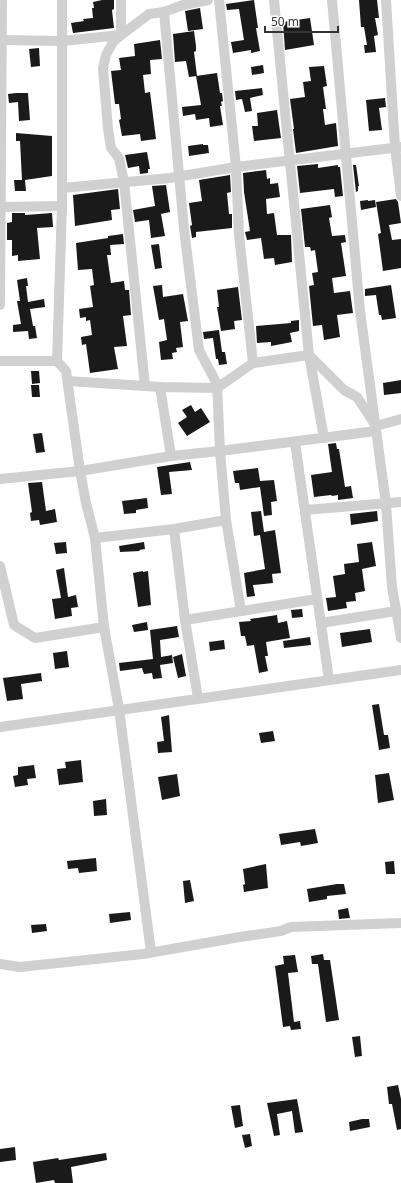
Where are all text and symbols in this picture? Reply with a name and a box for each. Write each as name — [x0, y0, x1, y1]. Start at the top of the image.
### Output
scale bar — [265, 8, 338, 34]
text: 50 m — [271, 13, 299, 30]

